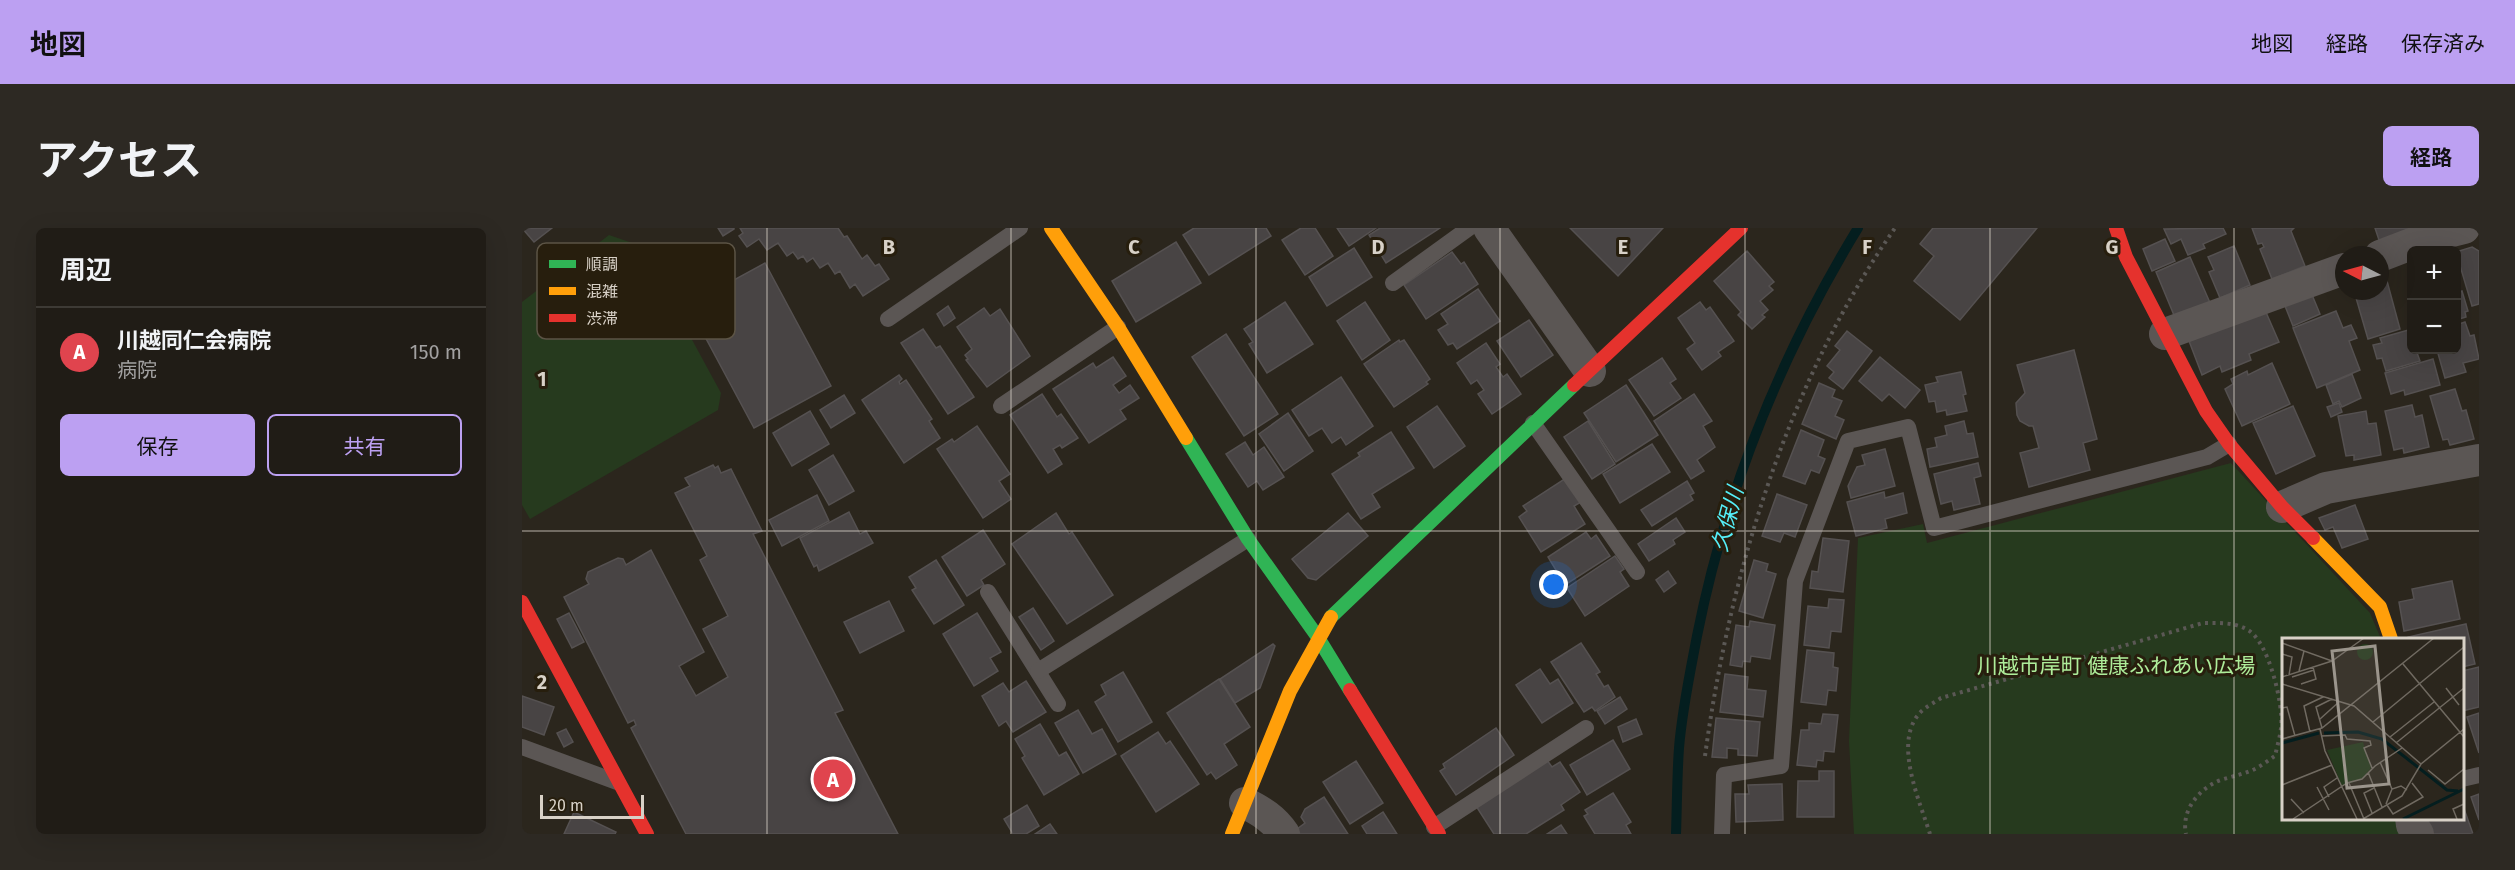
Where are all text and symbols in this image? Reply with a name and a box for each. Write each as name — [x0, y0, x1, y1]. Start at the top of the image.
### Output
text: 地図 — [30, 28, 86, 61]
text: 地図 — [2251, 31, 2293, 57]
text: 経路 — [2326, 31, 2368, 57]
text: 保存済み — [2401, 31, 2485, 57]
button: 経路 — [2383, 126, 2479, 186]
text: アクセス — [36, 136, 202, 186]
text: B — [883, 235, 895, 259]
text: C — [1128, 235, 1140, 259]
text: D — [1371, 235, 1385, 259]
text: E — [1618, 235, 1628, 259]
text: F — [1862, 235, 1872, 259]
text: G — [2106, 235, 2118, 259]
legend — [537, 243, 735, 339]
north arrow — [2335, 246, 2389, 300]
map controls — [2407, 246, 2461, 354]
button: + — [2407, 246, 2461, 300]
text: 周辺 — [60, 255, 112, 286]
text: 順調 — [586, 255, 618, 274]
text: 混雑 — [586, 282, 618, 301]
button: − — [2407, 300, 2461, 354]
text: 渋滞 — [586, 309, 618, 328]
text: 川越同仁会病院 — [117, 327, 271, 354]
text: A — [74, 340, 85, 364]
text: 150 m — [410, 340, 462, 364]
text: 病院 — [117, 358, 157, 382]
text: 1 — [537, 367, 547, 391]
button: 保存 — [60, 414, 255, 476]
button: 共有 — [267, 414, 462, 476]
water label: 久保川 — [1706, 482, 1750, 555]
your location — [1539, 570, 1568, 599]
inset map — [2282, 638, 2464, 819]
park label: 川越市岸町 健康ふれあい広場 — [1977, 653, 2255, 679]
text: 2 — [537, 670, 547, 694]
pin: A — [814, 756, 852, 802]
scale bar — [540, 792, 644, 820]
text: 20 m — [549, 796, 584, 815]

